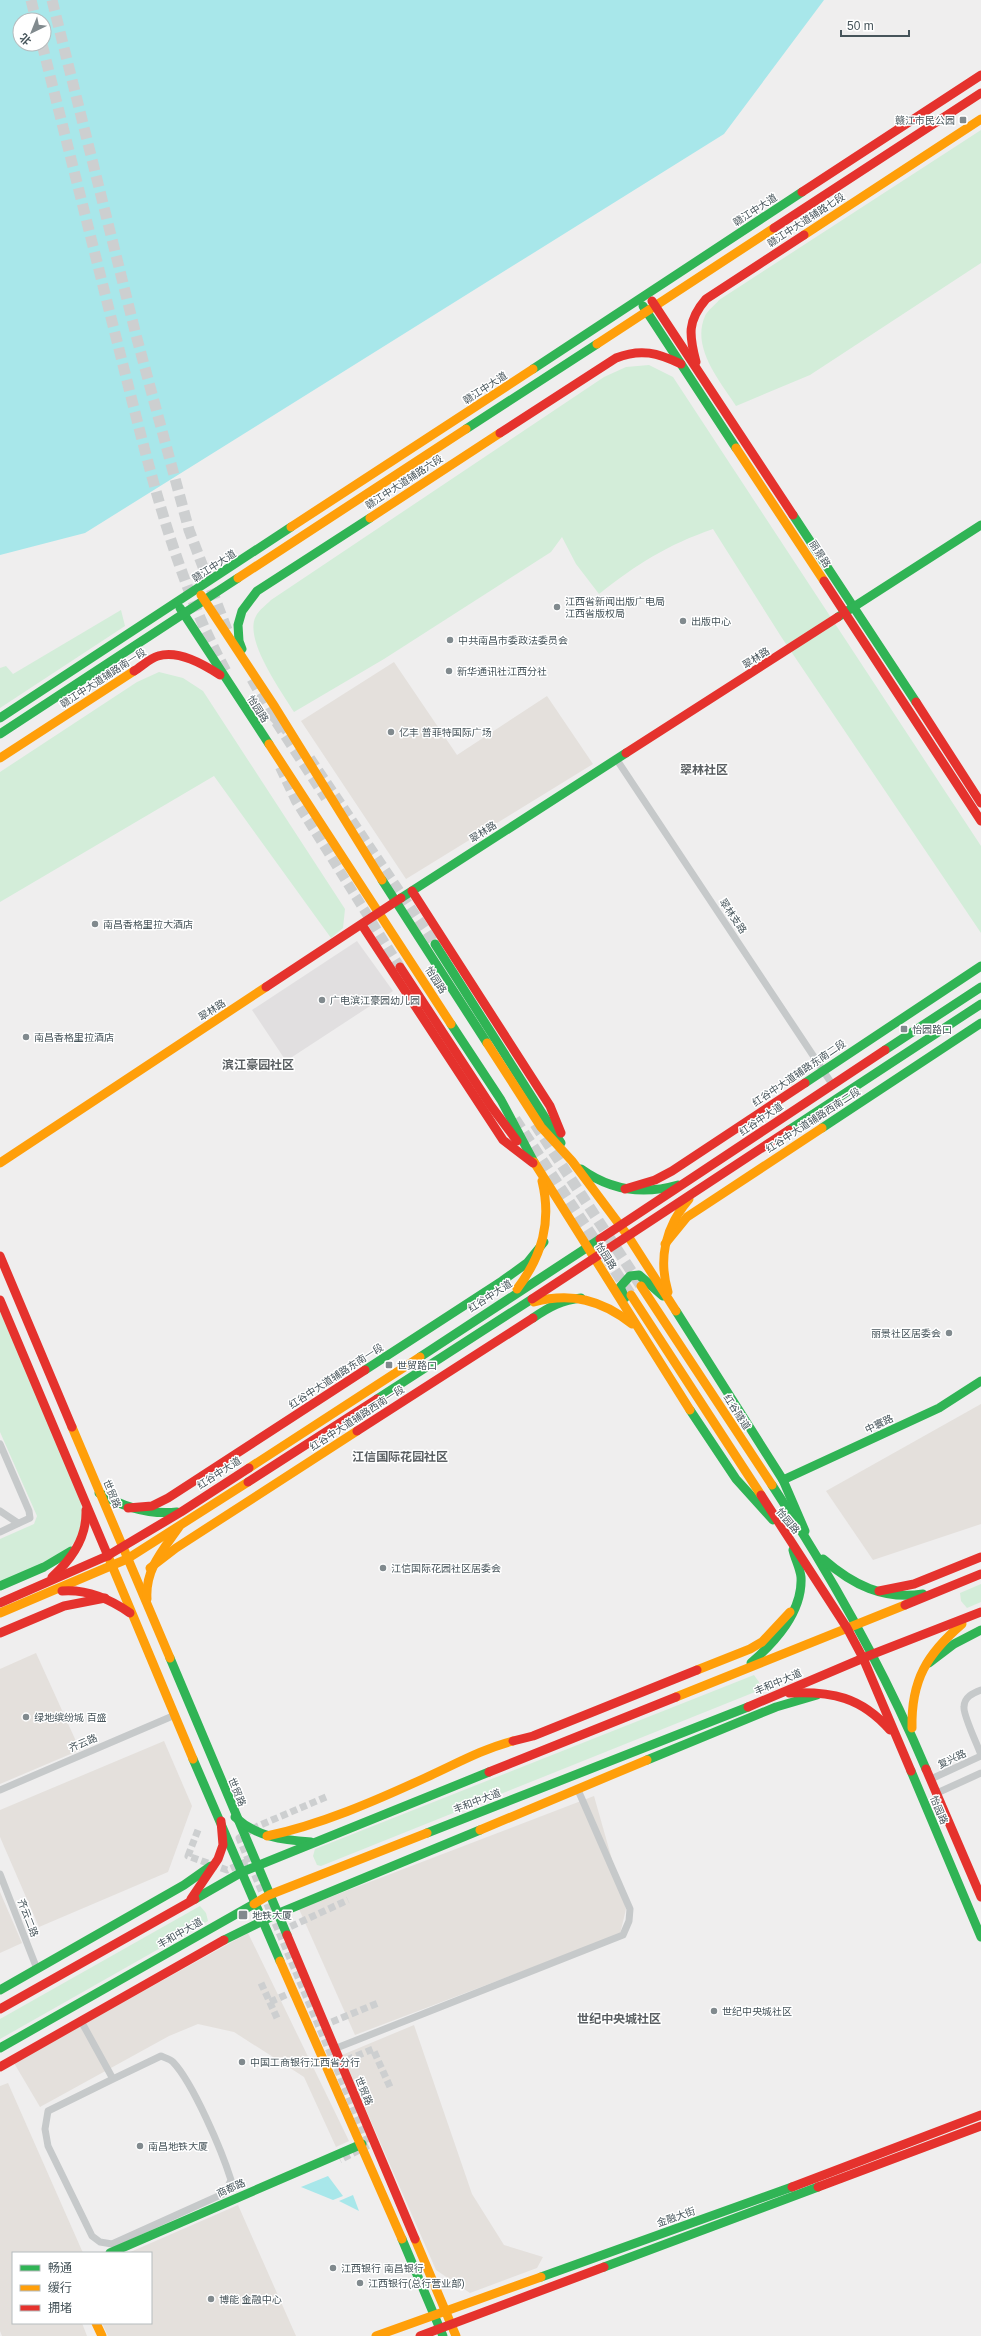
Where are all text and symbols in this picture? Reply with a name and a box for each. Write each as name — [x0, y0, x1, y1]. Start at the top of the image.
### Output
north arrow — [12, 12, 52, 52]
scale bar — [841, 12, 909, 38]
text: 50 m — [847, 19, 874, 33]
text: 北 — [17, 31, 33, 47]
place label: 赣江市民公园 — [895, 115, 955, 126]
marker: 赣江市民公园 — [958, 115, 968, 125]
street label: 赣江中大道辅路七段 — [765, 191, 847, 249]
street label: 赣江中大道 — [731, 192, 779, 228]
street label: 赣江中大道 — [461, 370, 509, 406]
street label: 赣江中大道辅路六段 — [363, 453, 445, 511]
street label: 丽景路 — [807, 538, 833, 570]
street label: 赣江中大道 — [190, 548, 238, 584]
place label: 江西省新闻出版广电局 江西省版权局 — [565, 596, 665, 619]
marker: 江西省新闻出版广电局 江西省版权局 — [552, 602, 562, 612]
marker: 出版中心 — [678, 616, 688, 626]
place label: 出版中心 — [691, 616, 731, 627]
marker: 中共南昌市委政法委员会 — [445, 635, 455, 645]
place label: 中共南昌市委政法委员会 — [458, 635, 568, 646]
street label: 翠林路 — [740, 645, 772, 671]
street label: 赣江中大道辅路南一段 — [58, 646, 148, 710]
marker: 新华通讯社江西分社 — [444, 666, 454, 676]
place label: 新华通讯社江西分社 — [457, 666, 547, 677]
street label: 怡园路 — [245, 693, 271, 725]
marker: 亿丰 普菲特国际广场 — [386, 727, 396, 737]
place label: 亿丰 普菲特国际广场 — [399, 727, 492, 738]
district label: 翠林社区 — [680, 763, 728, 777]
street label: 翠林路 — [467, 819, 499, 845]
street label: 翠林支路 — [717, 896, 749, 936]
marker: 南昌香格里拉大酒店 — [90, 919, 100, 929]
place label: 南昌香格里拉大酒店 — [103, 919, 193, 930]
street label: 怡园路 — [423, 964, 449, 996]
marker: 广电滨江豪园幼儿园 — [317, 995, 327, 1005]
place label: 广电滨江豪园幼儿园 — [330, 995, 420, 1006]
street label: 翠林路 — [196, 997, 228, 1023]
marker: 怡园路口 — [899, 1024, 909, 1034]
place label: 怡园路口 — [912, 1024, 952, 1035]
marker: 南昌香格里拉酒店 — [21, 1032, 31, 1042]
place label: 南昌香格里拉酒店 — [34, 1032, 114, 1043]
street label: 红谷中大道辅路东南二段 — [750, 1038, 848, 1108]
district label: 滨江豪园社区 — [222, 1058, 294, 1072]
street label: 红谷中大道辅路西南二段 — [764, 1085, 862, 1155]
street label: 红谷中大道 — [737, 1100, 785, 1138]
street label: 怡园路 — [593, 1240, 619, 1272]
street label: 红谷中大道 — [466, 1278, 514, 1314]
place label: 丽景社区居委会 — [871, 1328, 941, 1339]
marker: 丽景社区居委会 — [944, 1328, 954, 1338]
street label: 红谷中大道辅路东南一段 — [287, 1341, 385, 1411]
marker: 世贸路口 — [384, 1360, 394, 1370]
place label: 世贸路口 — [397, 1360, 437, 1371]
street label: 红谷中大道辅路西南一段 — [308, 1383, 406, 1453]
street label: 红谷隧道 — [721, 1392, 753, 1432]
street label: 中寰路 — [863, 1413, 895, 1435]
district label: 江信国际花园社区 — [352, 1450, 448, 1464]
street label: 红谷中大道 — [195, 1455, 243, 1491]
street label: 世贸路 — [101, 1478, 123, 1510]
street label: 怡园路 — [774, 1506, 802, 1536]
marker: 江信国际花园社区居委会 — [378, 1563, 388, 1573]
place label: 江信国际花园社区居委会 — [391, 1563, 501, 1574]
street label: 丰和中大道 — [753, 1667, 803, 1697]
marker: 绿地缤纷城 百盛 — [21, 1712, 31, 1722]
place label: 绿地缤纷城 百盛 — [34, 1712, 107, 1723]
street label: 齐云路 — [67, 1732, 99, 1754]
street label: 复兴路 — [936, 1748, 968, 1770]
street label: 世贸路 — [226, 1776, 248, 1808]
street label: 丰和中大道 — [452, 1787, 502, 1815]
street label: 怡园路 — [928, 1794, 950, 1826]
street label: 齐云二路 — [16, 1897, 40, 1939]
marker: 地铁大厦 — [237, 1909, 249, 1921]
place label: 地铁大厦 — [252, 1910, 292, 1921]
street label: 丰和中大道 — [156, 1916, 204, 1950]
marker: 世纪中央城社区 — [709, 2006, 719, 2016]
place label: 世纪中央城社区 — [722, 2006, 792, 2017]
district label: 世纪中央城社区 — [577, 2012, 661, 2026]
marker: 中国工商银行江西省分行 — [237, 2057, 247, 2067]
place label: 中国工商银行江西省分行 — [250, 2057, 360, 2068]
street label: 世贸路 — [353, 2075, 375, 2107]
marker: 南昌地铁大厦 — [135, 2141, 145, 2151]
place label: 南昌地铁大厦 — [148, 2141, 208, 2152]
street label: 商都路 — [215, 2177, 247, 2199]
street label: 金融大街 — [655, 2205, 697, 2229]
legend — [12, 2252, 152, 2324]
text: 畅通 — [48, 2261, 72, 2275]
marker: 江西银行 南昌银行 — [328, 2263, 338, 2273]
place label: 江西银行 南昌银行 — [341, 2263, 424, 2274]
marker: 江西银行(总行营业部) — [355, 2278, 365, 2288]
place label: 江西银行(总行营业部) — [368, 2278, 465, 2289]
text: 缓行 — [48, 2281, 72, 2295]
marker: 博能 金融中心 — [206, 2294, 216, 2304]
place label: 博能 金融中心 — [219, 2294, 282, 2305]
text: 拥堵 — [48, 2301, 72, 2315]

